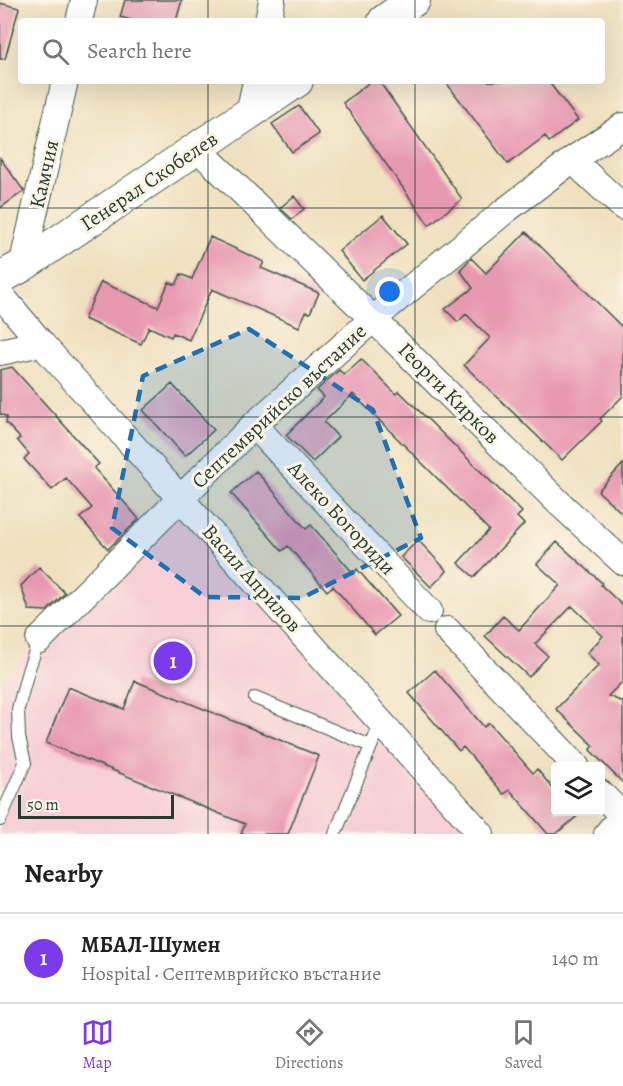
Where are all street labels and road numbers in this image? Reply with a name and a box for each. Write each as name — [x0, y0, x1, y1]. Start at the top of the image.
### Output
street label: Генерал Скобелев — [75, 125, 223, 237]
street label: Камчия — [23, 137, 65, 211]
street label: Септемврийско въстание — [185, 317, 373, 495]
street label: Георги Кирков — [392, 336, 506, 450]
street label: Алеко Богориди — [281, 454, 402, 581]
street label: Васил Априлов — [196, 518, 308, 638]

